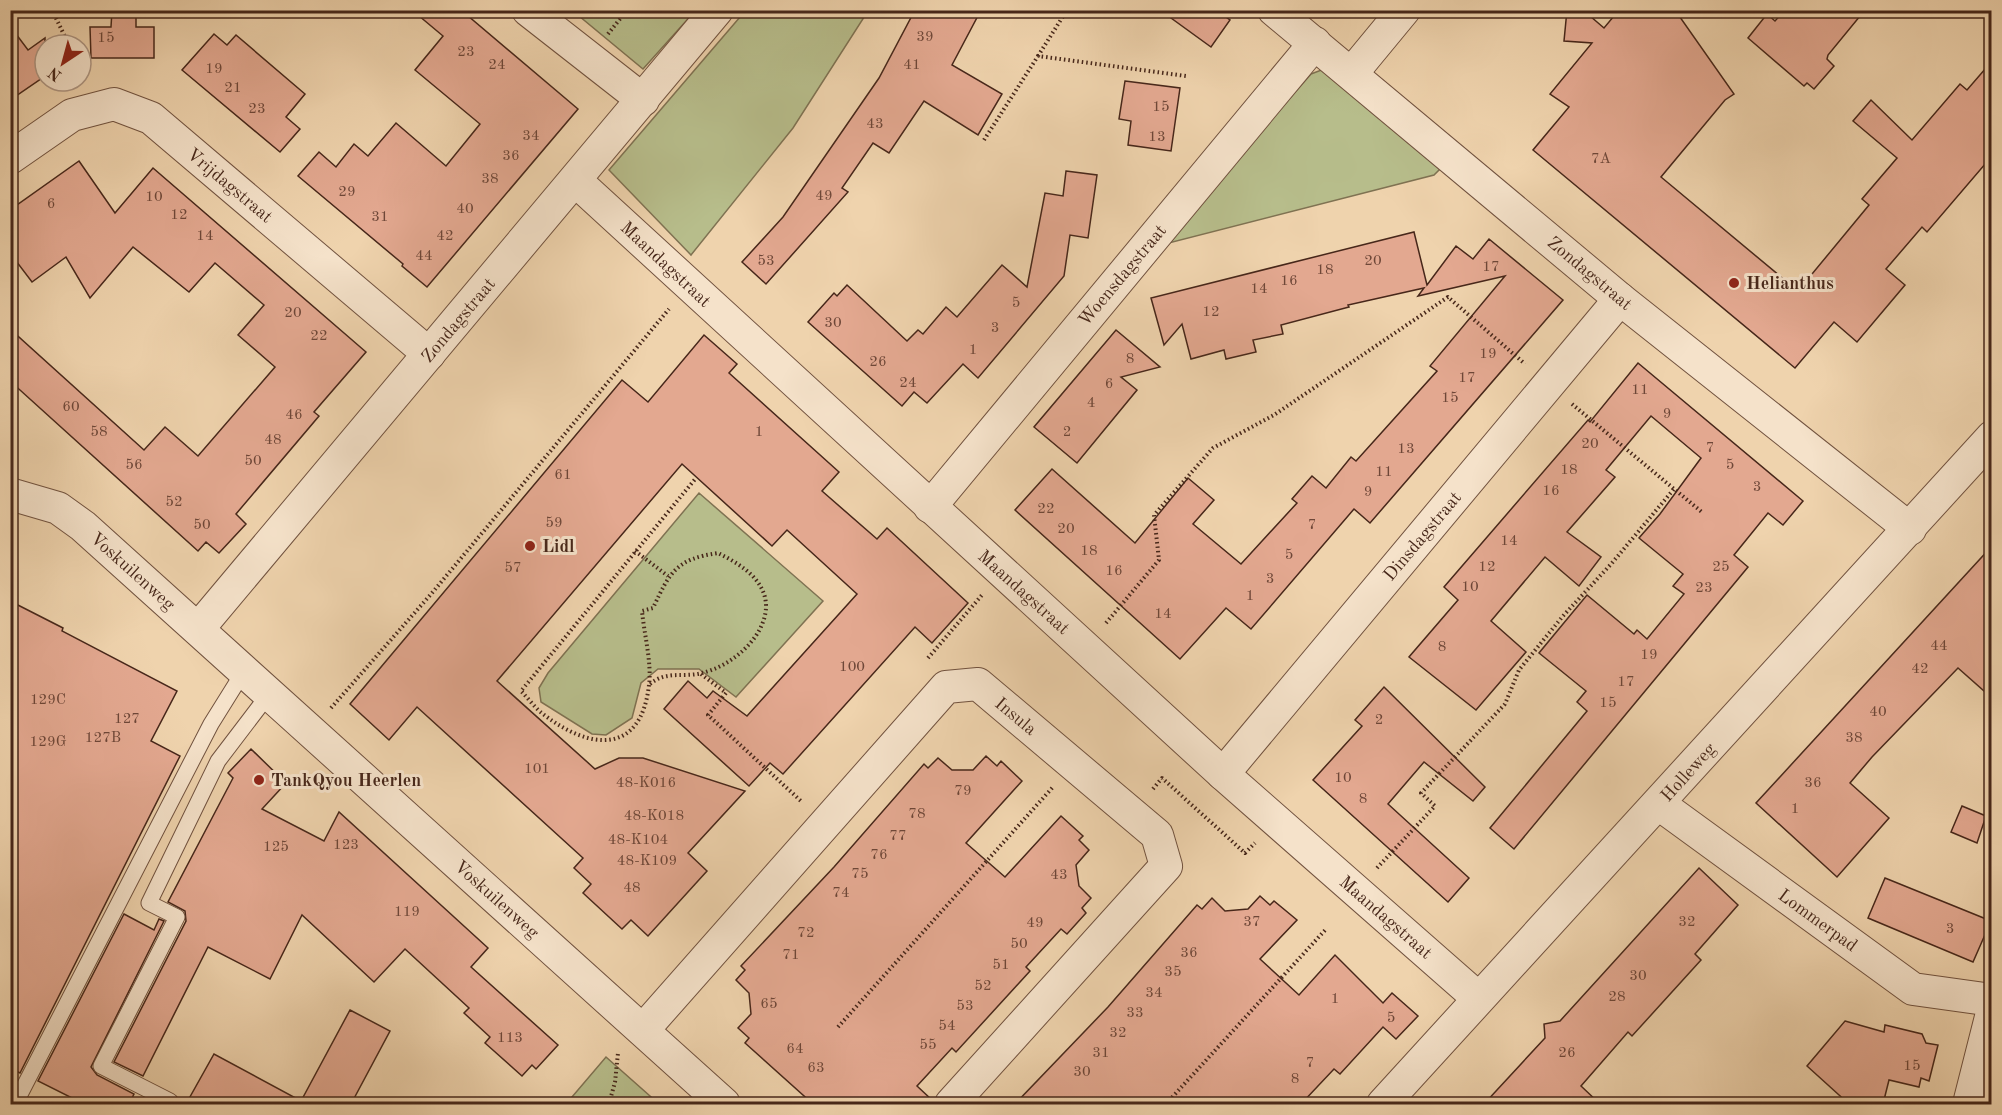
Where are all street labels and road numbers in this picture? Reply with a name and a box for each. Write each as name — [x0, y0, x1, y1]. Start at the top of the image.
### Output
street label: Vrijdagstraat — [183, 145, 276, 227]
street label: Maandagstraat — [617, 219, 714, 311]
street label: Woensdagstraat — [1075, 222, 1170, 330]
street label: Zondagstraat — [1544, 233, 1635, 314]
street label: Zondagstraat — [418, 275, 499, 366]
street label: Dinsdagstraat — [1381, 489, 1465, 585]
street label: Voskuilenweg — [87, 529, 178, 614]
street label: Maandagstraat — [974, 547, 1073, 638]
street label: Insula — [991, 694, 1040, 739]
street label: Holleweg — [1658, 740, 1720, 806]
street label: Voskuilenweg — [451, 857, 542, 942]
street label: Maandagstraat — [1336, 873, 1435, 963]
street label: Lommerpad — [1775, 886, 1860, 955]

